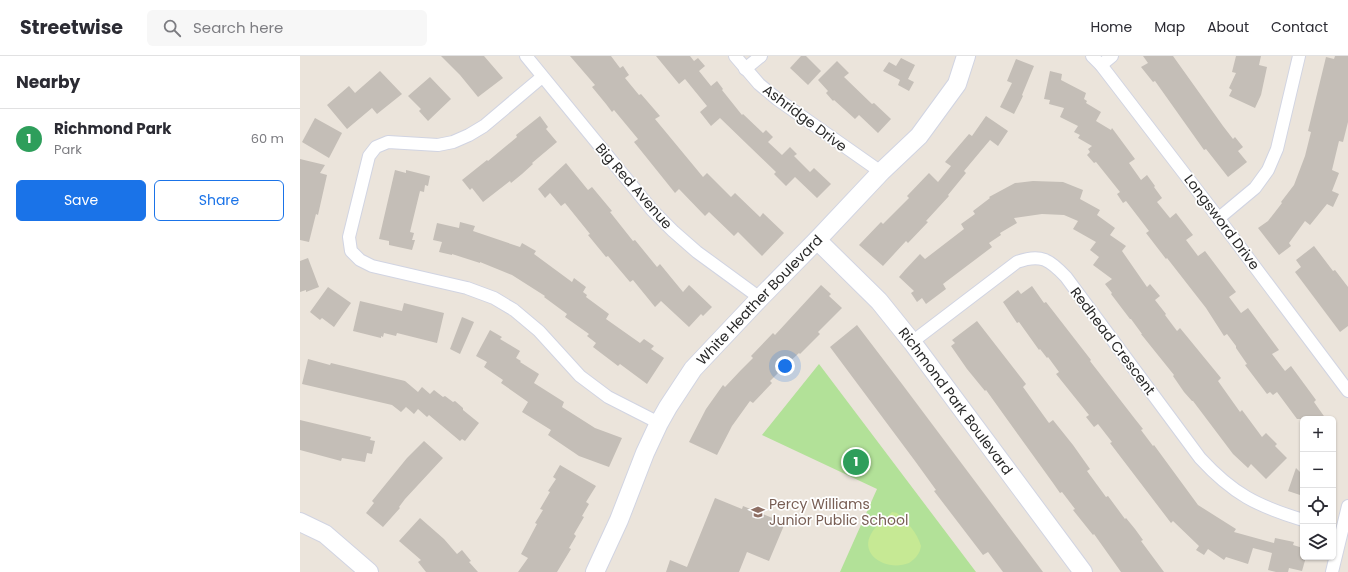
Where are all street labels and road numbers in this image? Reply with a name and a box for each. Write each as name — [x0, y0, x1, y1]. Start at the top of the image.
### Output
street label: Ashridge Drive — [759, 80, 852, 157]
street label: Big Red Avenue — [591, 139, 677, 234]
street label: Longsword Drive — [1179, 170, 1265, 274]
street label: White Heather Boulevard — [692, 230, 827, 369]
street label: Redhead Crescent — [1066, 283, 1160, 399]
street label: Richmond Park Boulevard — [894, 323, 1017, 479]

